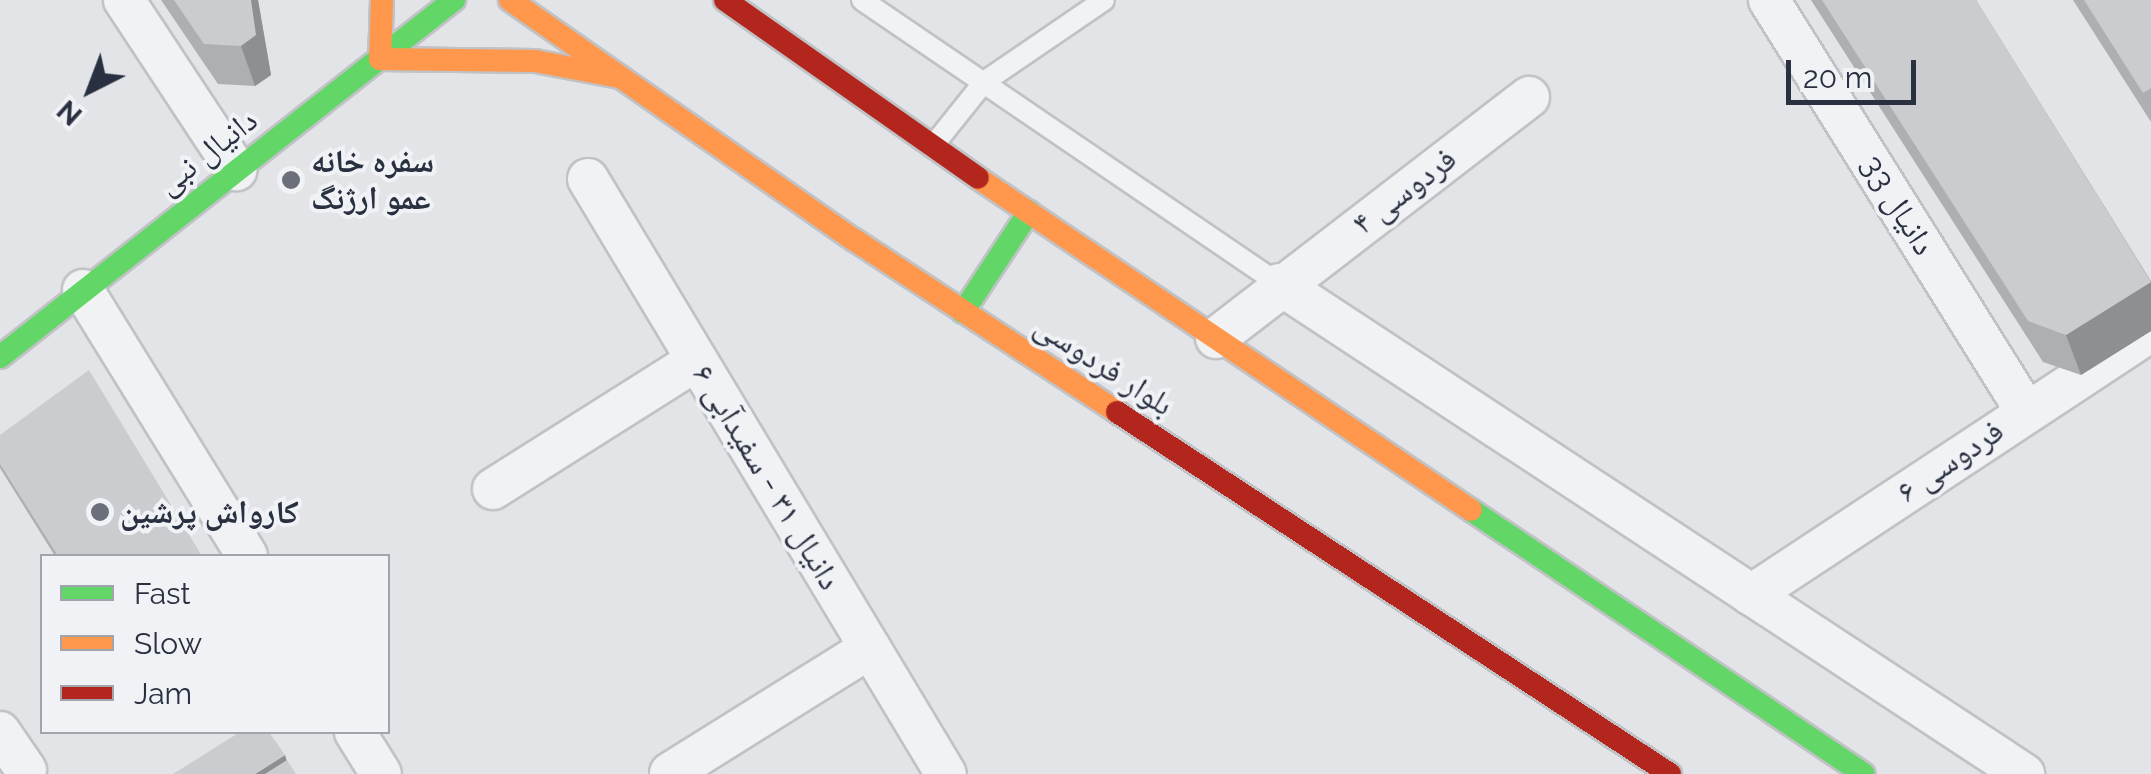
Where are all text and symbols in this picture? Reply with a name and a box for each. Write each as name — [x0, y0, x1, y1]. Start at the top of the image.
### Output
north arrow — [40, 40, 140, 140]
scale bar — [1791, 40, 1921, 102]
text: 20 m — [1803, 60, 1872, 95]
text: N — [51, 93, 89, 132]
street label: دانیال نبی — [149, 101, 265, 203]
street label: فردوسی ۴ — [1344, 140, 1464, 242]
place label: سفره خانه عمو ارژنگ — [311, 143, 434, 218]
street label: دانیال 33 — [1852, 148, 1944, 262]
marker: سفره خانه عمو ارژنگ — [280, 169, 302, 191]
street label: بلوار فردوسی — [1028, 306, 1180, 424]
street label: دانیال ۳۱ - سفیدآبی ۶ — [685, 357, 849, 597]
street label: فردوسی ۶ — [1889, 411, 2011, 511]
place label: کارواش پرشین — [120, 493, 299, 531]
marker: کارواش پرشین — [89, 501, 111, 523]
legend — [40, 554, 390, 734]
text: Fast — [134, 576, 191, 611]
text: Slow — [134, 626, 202, 661]
text: Jam — [134, 676, 192, 711]

